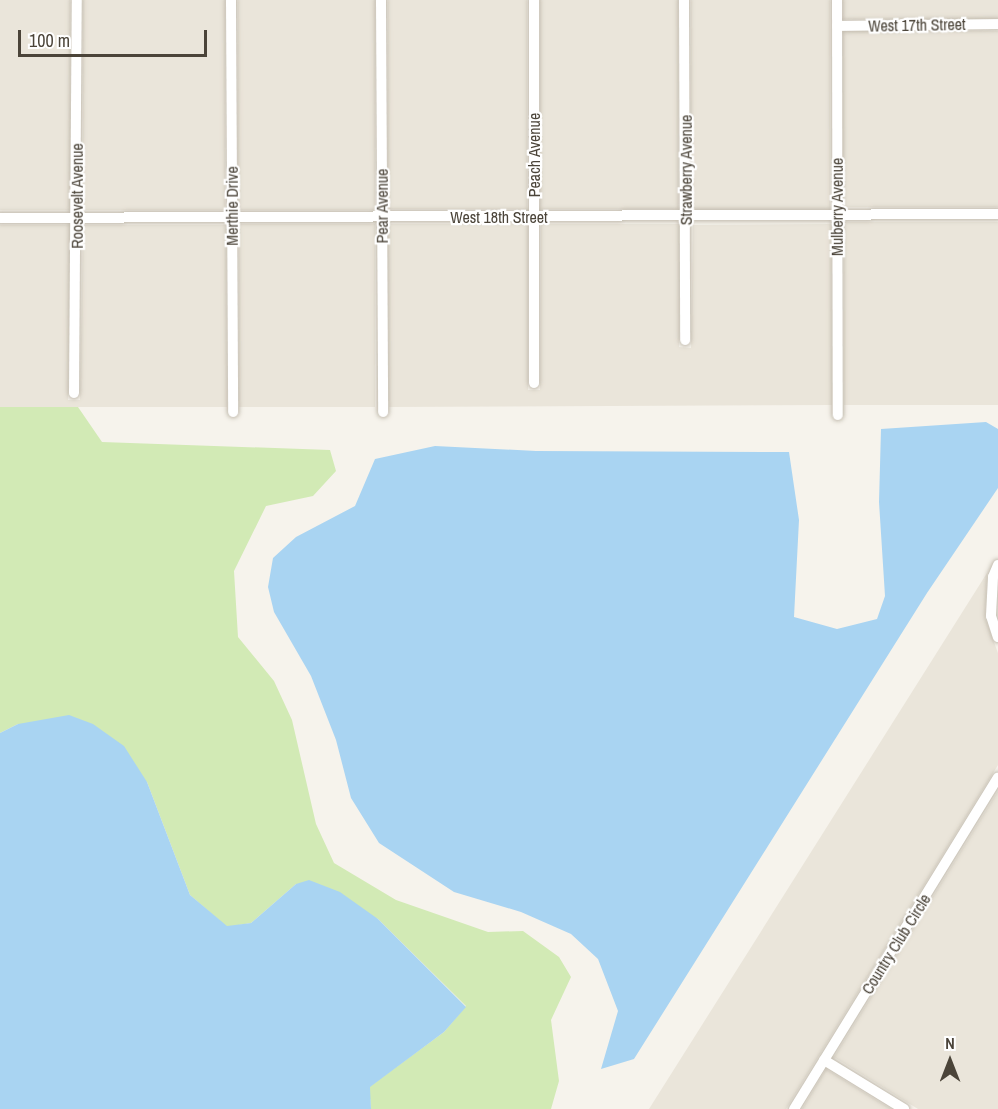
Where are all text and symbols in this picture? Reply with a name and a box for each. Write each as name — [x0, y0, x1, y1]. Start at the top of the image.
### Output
street label: West 17th Street — [868, 15, 966, 35]
scale bar — [21, 18, 210, 56]
text: 100 m — [29, 28, 70, 53]
street label: Peach Avenue — [524, 112, 544, 198]
street label: Strawberry Avenue — [676, 114, 696, 226]
street label: Roosevelt Avenue — [67, 143, 87, 249]
street label: Mulberry Avenue — [827, 158, 847, 256]
street label: Merthie Drive — [222, 166, 242, 246]
street label: Pear Avenue — [372, 168, 392, 244]
street label: West 18th Street — [450, 207, 548, 227]
street label: Country Club Circle — [858, 890, 934, 998]
north arrow — [920, 1031, 980, 1091]
text: N — [945, 1032, 955, 1054]

